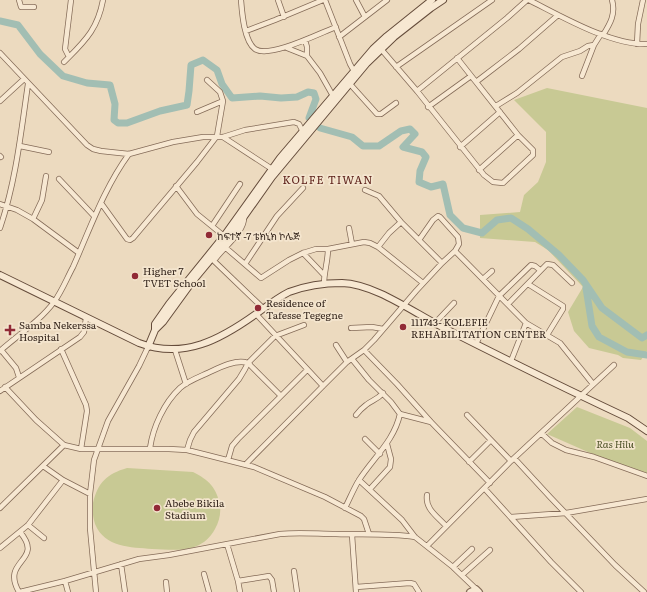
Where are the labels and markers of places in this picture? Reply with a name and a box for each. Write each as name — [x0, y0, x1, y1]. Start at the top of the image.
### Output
place label: ከፍተኛ -7 ቴክኒክ ኮሌጅ — [217, 228, 300, 243]
marker: ከፍተኛ -7 ቴክኒክ ኮሌጅ — [204, 230, 214, 240]
place label: Higher 7 TVET School — [143, 263, 206, 290]
marker: Higher 7 TVET School — [130, 271, 140, 281]
place label: Residence of Tafesse Tegegne — [266, 295, 343, 322]
marker: Residence of Tafesse Tegegne — [253, 303, 263, 313]
place label: 111743- KOLEFIE REHABILITATION CENTER — [411, 314, 546, 341]
place label: Samba Nekerssa Hospital — [19, 317, 97, 344]
marker: 111743- KOLEFIE REHABILITATION CENTER — [398, 322, 408, 332]
marker: Samba Nekerssa Hospital — [4, 324, 16, 336]
place label: Abebe Bikila Stadium — [165, 495, 225, 522]
marker: Abebe Bikila Stadium — [152, 503, 162, 513]

